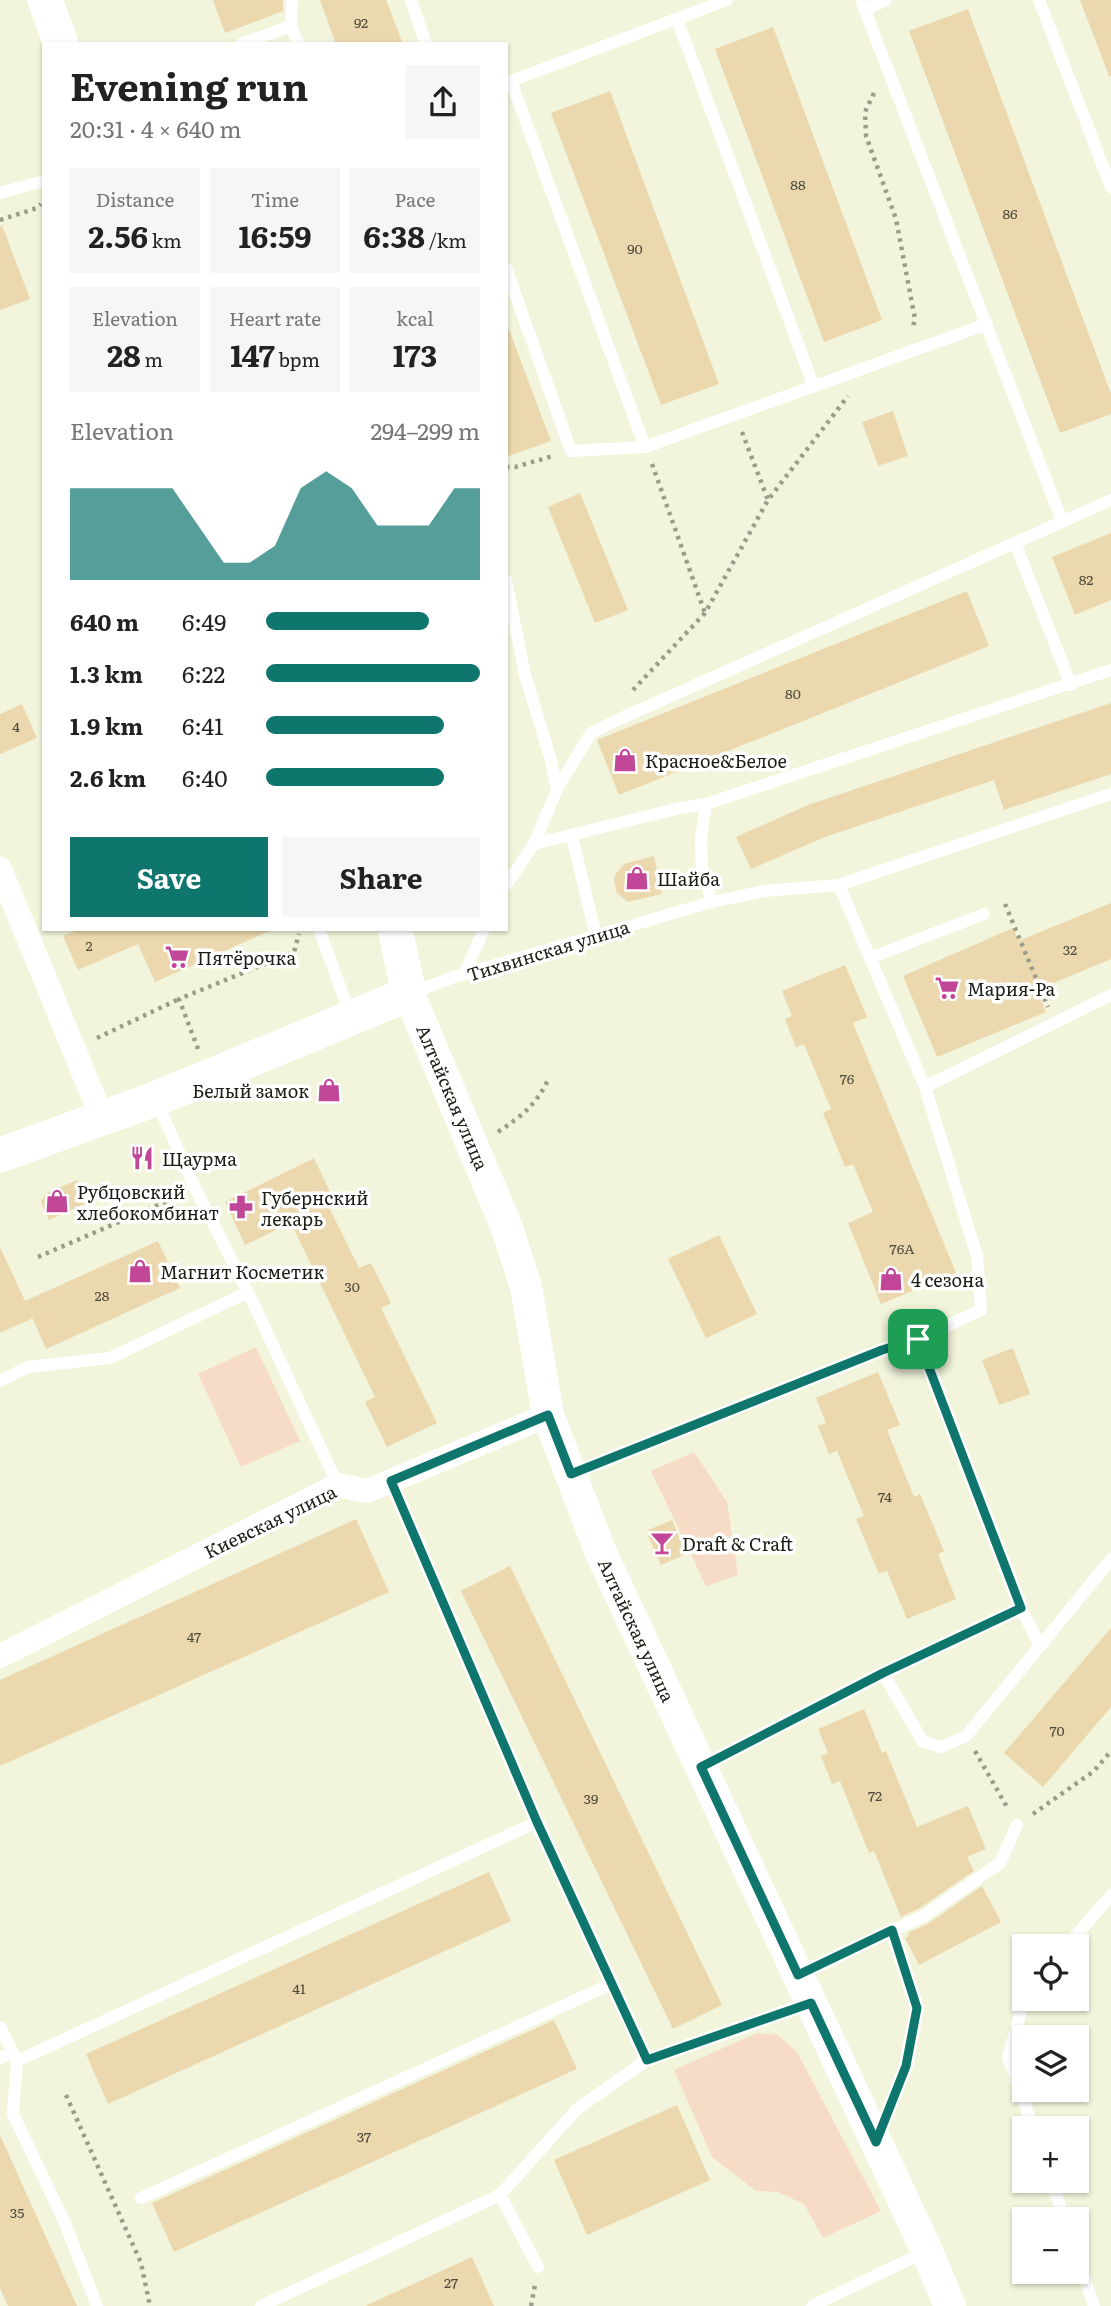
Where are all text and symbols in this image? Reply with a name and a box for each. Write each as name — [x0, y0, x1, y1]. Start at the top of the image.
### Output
house number: 92 — [354, 12, 368, 32]
text: Evening run — [70, 56, 308, 113]
button: share — [406, 65, 480, 139]
text: 20:31 · 4 × 640 m — [70, 111, 242, 145]
house number: 88 — [790, 174, 806, 194]
text: Distance — [96, 185, 174, 213]
text: Time — [251, 185, 299, 213]
text: Pace — [395, 185, 435, 213]
house number: 86 — [1002, 203, 1018, 223]
text: 2.56 — [88, 213, 148, 257]
text: 16:59 — [238, 213, 312, 257]
text: 6:38 — [363, 213, 425, 257]
text: km — [148, 226, 182, 254]
text: /km — [425, 226, 467, 254]
house number: 90 — [627, 238, 643, 258]
text: Elevation — [92, 304, 178, 332]
text: Heart rate — [229, 304, 321, 332]
text: kcal — [396, 304, 434, 332]
text: 28 — [107, 332, 141, 376]
text: 147 — [230, 332, 275, 376]
text: 173 — [393, 332, 437, 376]
text: m — [141, 345, 163, 373]
text: bpm — [275, 345, 320, 373]
text: Elevation — [70, 413, 174, 447]
text: 294–299 m — [370, 413, 480, 447]
house number: 82 — [1079, 569, 1093, 589]
text: 640 m — [70, 604, 139, 638]
text: 6:49 — [182, 604, 226, 638]
text: 1.3 km — [70, 656, 143, 690]
text: 6:22 — [182, 656, 225, 690]
house number: 80 — [785, 683, 801, 703]
text: 1.9 km — [70, 708, 143, 742]
text: 6:41 — [182, 708, 224, 742]
house number: 4 — [12, 716, 20, 736]
shop icon: Красное&Белое — [611, 746, 639, 774]
place label: Красное&Белое — [645, 747, 787, 774]
text: 2.6 km — [70, 760, 146, 794]
text: 6:40 — [182, 760, 228, 794]
button: Save — [70, 837, 268, 917]
button: Share — [282, 837, 480, 917]
shop icon: Шайба — [623, 864, 651, 892]
place label: Шайба — [657, 865, 720, 892]
street label: Тихвинская улица — [463, 912, 633, 988]
house number: 2 — [85, 935, 93, 955]
house number: 32 — [1063, 939, 1077, 959]
supermarket icon: Пятёрочка — [163, 943, 191, 971]
place label: Пятёрочка — [197, 944, 296, 971]
supermarket icon: Мария-Ра — [933, 974, 961, 1002]
place label: Мария-Ра — [967, 975, 1056, 1002]
street label: Алтайская улица — [410, 1020, 496, 1174]
house number: 76 — [840, 1068, 855, 1088]
shop icon: Белый замок — [315, 1076, 343, 1104]
place label: Белый замок — [192, 1077, 309, 1104]
restaurant icon: Щаурма — [128, 1144, 156, 1172]
place label: Щаурма — [162, 1145, 237, 1172]
place label: Рубцовский хлебокомбинат — [77, 1178, 219, 1226]
place label: Губернский лекарь — [261, 1184, 369, 1232]
shop icon: Рубцовский хлебокомбинат — [43, 1187, 71, 1215]
pharmacy icon: Губернский лекарь — [227, 1193, 255, 1221]
house number: 76А — [890, 1238, 915, 1258]
shop icon: Магнит Косметик — [126, 1257, 154, 1285]
place label: Магнит Косметик — [160, 1258, 324, 1285]
shop icon: 4 сезона — [877, 1265, 905, 1293]
place label: 4 сезона — [911, 1266, 984, 1293]
house number: 30 — [344, 1276, 360, 1296]
house number: 28 — [95, 1285, 110, 1305]
pin — [888, 1309, 948, 1369]
icon: arrive — [899, 1320, 937, 1358]
street label: Киевская улица — [199, 1477, 341, 1565]
house number: 74 — [878, 1486, 892, 1506]
bar icon: Draft & Craft — [648, 1529, 676, 1557]
place label: Draft & Craft — [682, 1530, 794, 1557]
street label: Алтайская улица — [592, 1554, 682, 1707]
house number: 47 — [187, 1626, 201, 1646]
house number: 70 — [1049, 1720, 1065, 1740]
house number: 72 — [868, 1785, 882, 1805]
house number: 39 — [584, 1788, 598, 1808]
map controls — [1012, 1934, 1089, 2284]
button: locate — [1012, 1934, 1089, 2011]
house number: 41 — [292, 1978, 306, 1998]
button: layers — [1012, 2025, 1089, 2102]
button: + — [1012, 2116, 1089, 2193]
house number: 37 — [357, 2126, 371, 2146]
house number: 35 — [10, 2202, 24, 2222]
button: − — [1012, 2207, 1089, 2284]
house number: 27 — [444, 2272, 458, 2292]

